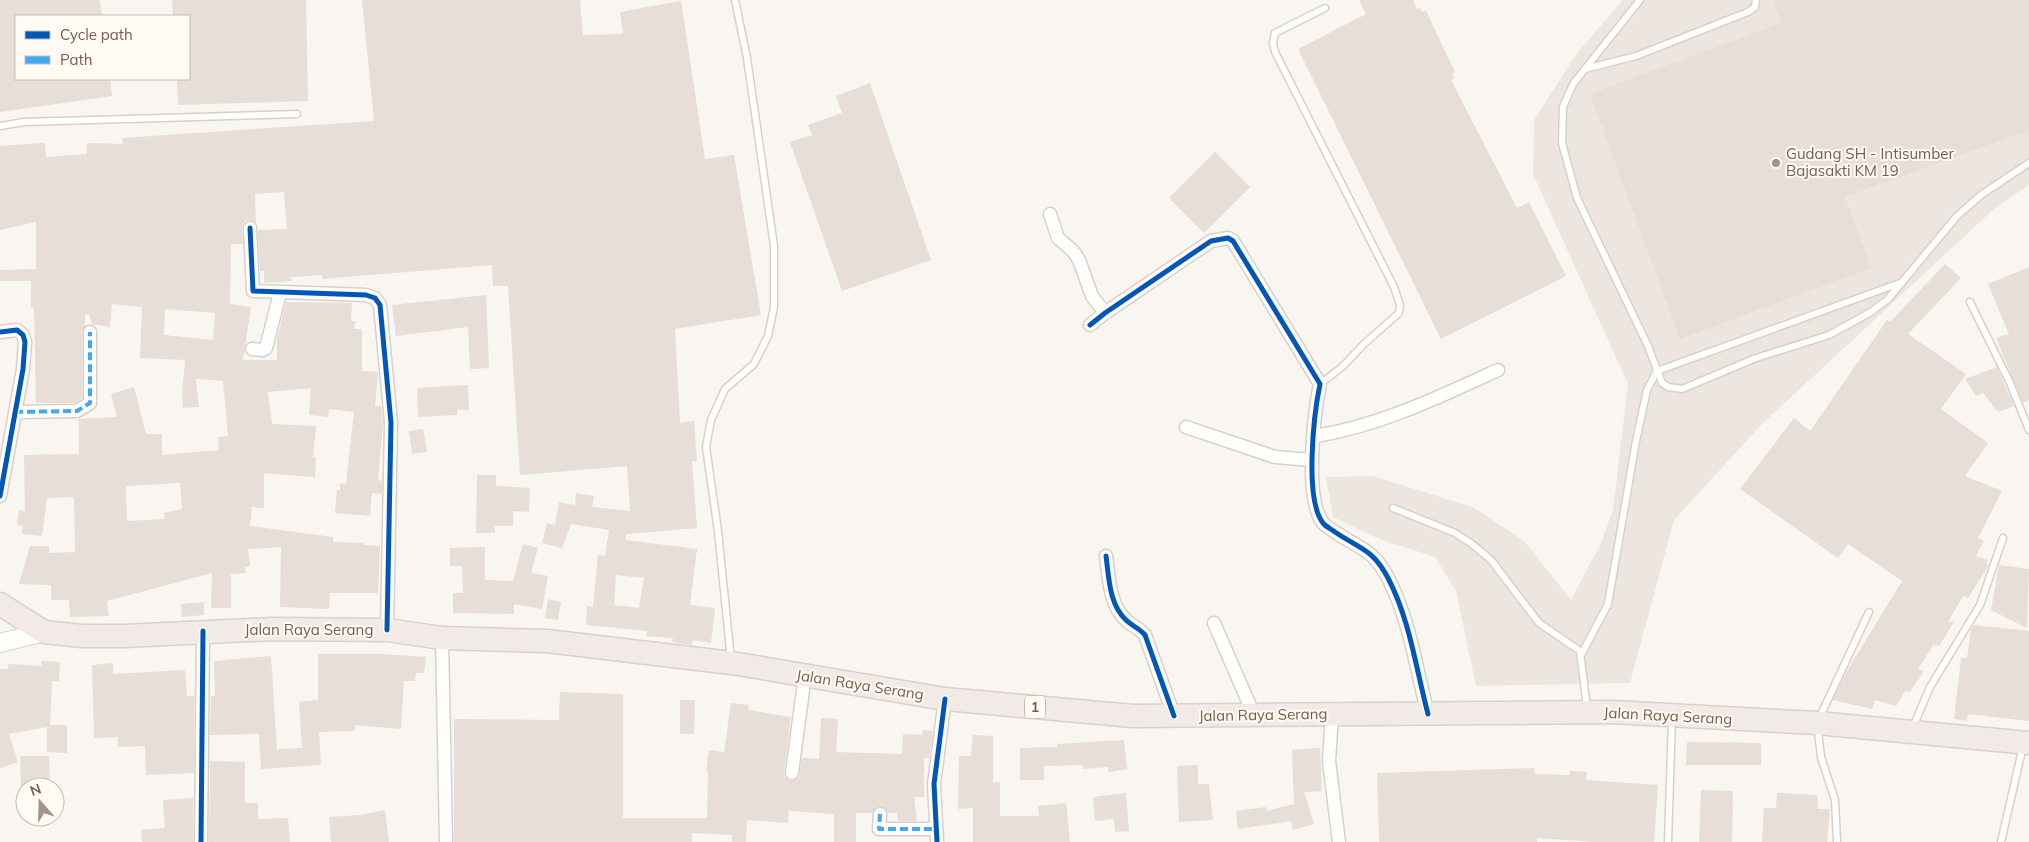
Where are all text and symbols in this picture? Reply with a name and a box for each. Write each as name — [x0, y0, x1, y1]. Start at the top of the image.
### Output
legend — [15, 15, 190, 80]
text: Cycle path — [60, 25, 133, 44]
text: Path — [60, 50, 92, 69]
place label: Gudang SH - Intisumber Bajasakti KM 19 — [1786, 144, 1954, 180]
marker: Gudang SH - Intisumber Bajasakti KM 19 — [1770, 157, 1782, 169]
street label: Jalan Raya Serang — [245, 620, 373, 639]
street label: Jalan Raya Serang — [795, 665, 925, 704]
road number: 1 — [1025, 696, 1045, 719]
street label: Jalan Raya Serang — [1603, 703, 1733, 728]
street label: Jalan Raya Serang — [1198, 704, 1328, 725]
north arrow — [15, 777, 65, 827]
text: N — [28, 780, 44, 800]

